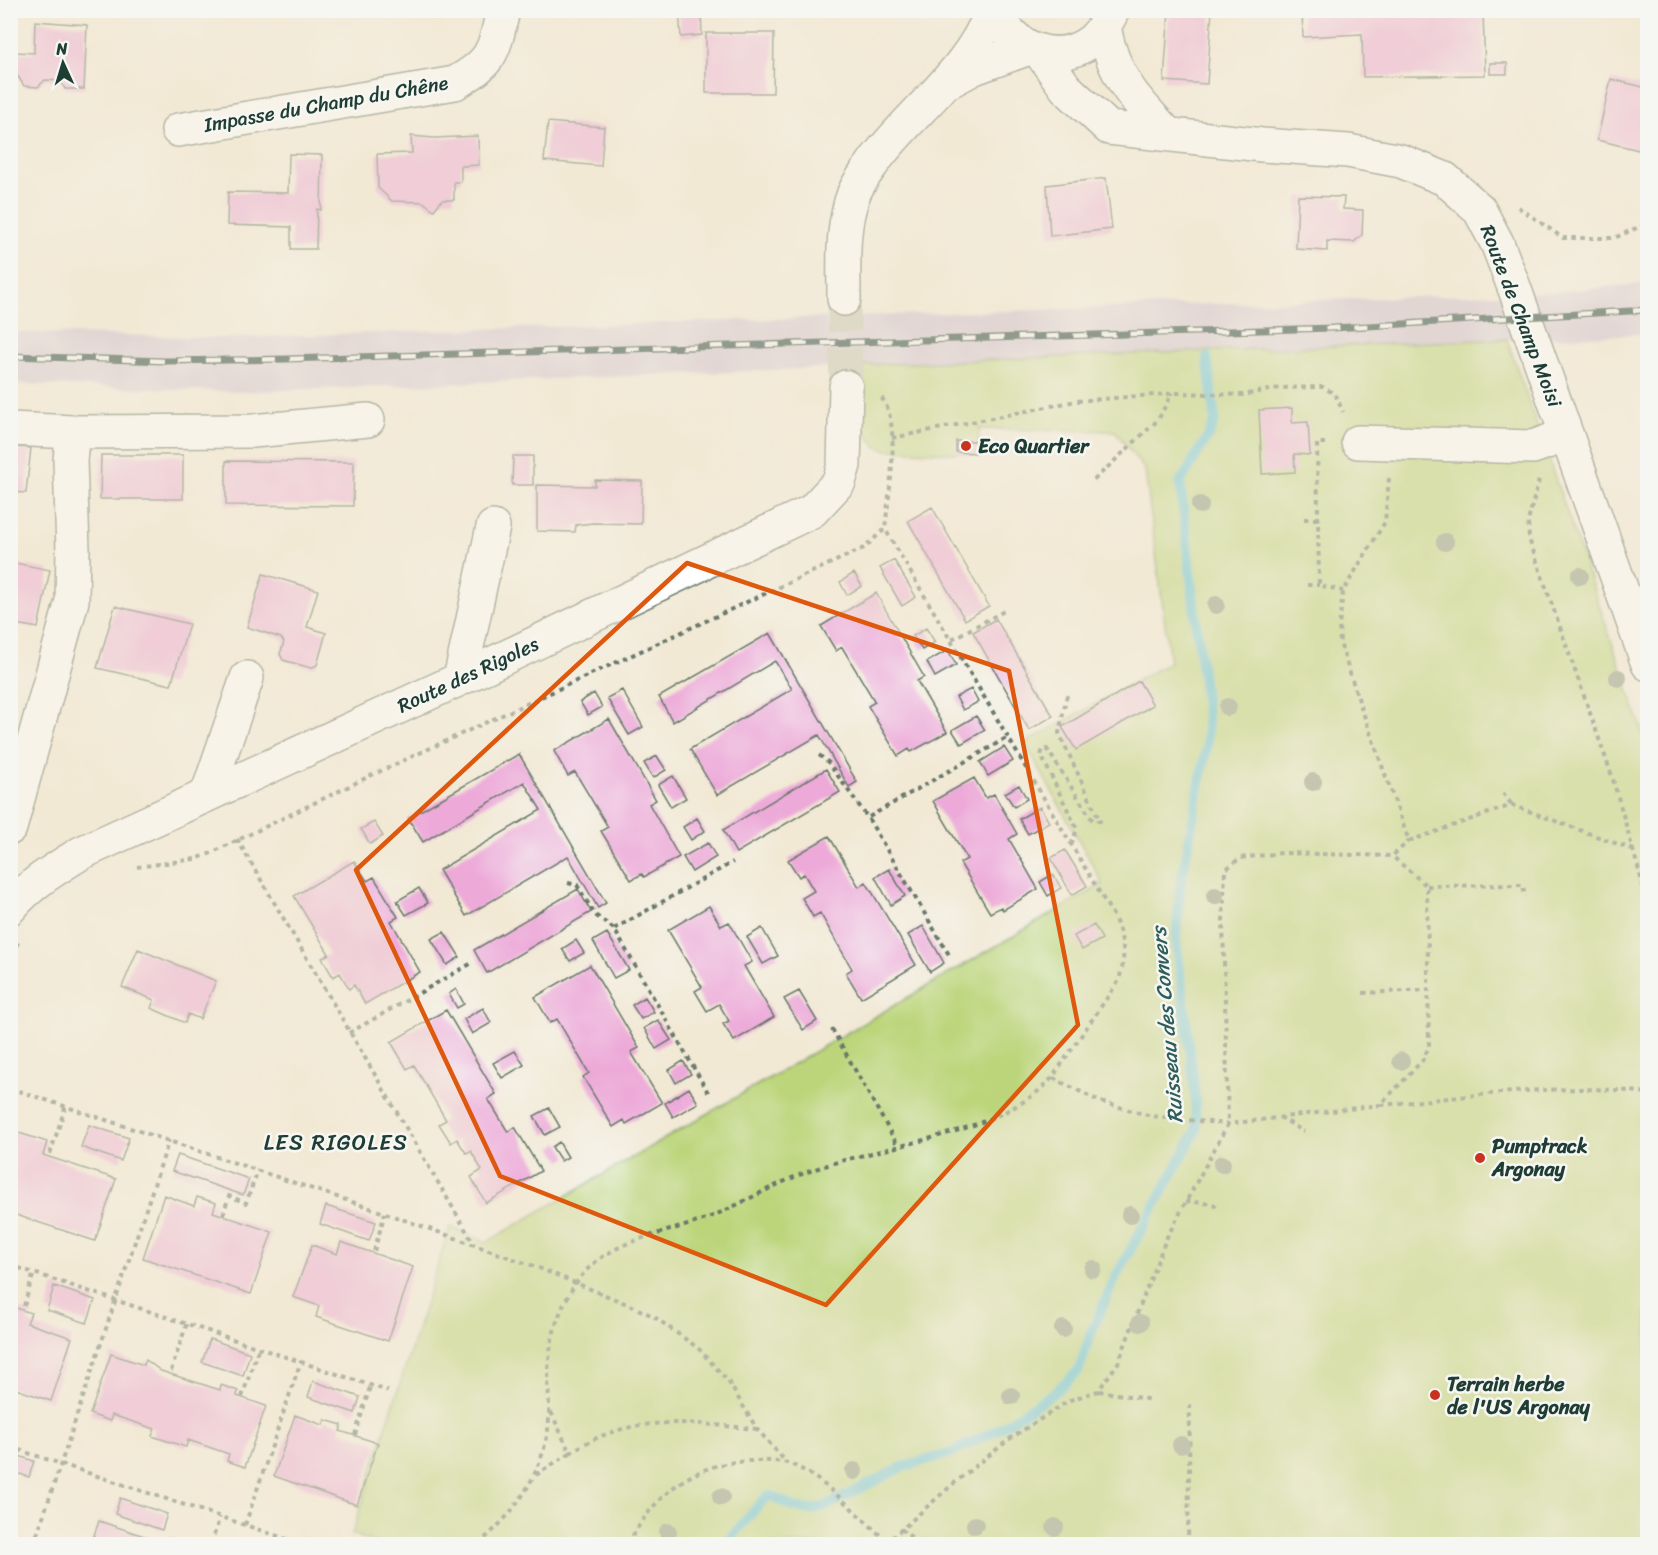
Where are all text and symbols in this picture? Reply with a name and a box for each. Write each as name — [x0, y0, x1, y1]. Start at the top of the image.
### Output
north arrow — [33, 33, 93, 93]
text: N — [54, 34, 69, 63]
street label: Impasse du Champ du Chêne — [200, 65, 451, 143]
street label: Route de Champ Moisi — [1470, 220, 1572, 414]
place label: Eco Quartier — [978, 429, 1090, 464]
marker: Eco Quartier — [959, 439, 973, 453]
street label: Route des Rigoles — [391, 627, 545, 723]
water label: Ruisseau des Convers — [1139, 923, 1195, 1125]
district label: LES RIGOLES — [264, 1123, 408, 1162]
place label: Pumptrack Argonay — [1491, 1129, 1588, 1187]
marker: Pumptrack Argonay — [1473, 1151, 1487, 1165]
place label: Terrain herbe de l'US Argonay — [1447, 1367, 1590, 1425]
marker: Terrain herbe de l'US Argonay — [1428, 1388, 1442, 1402]

